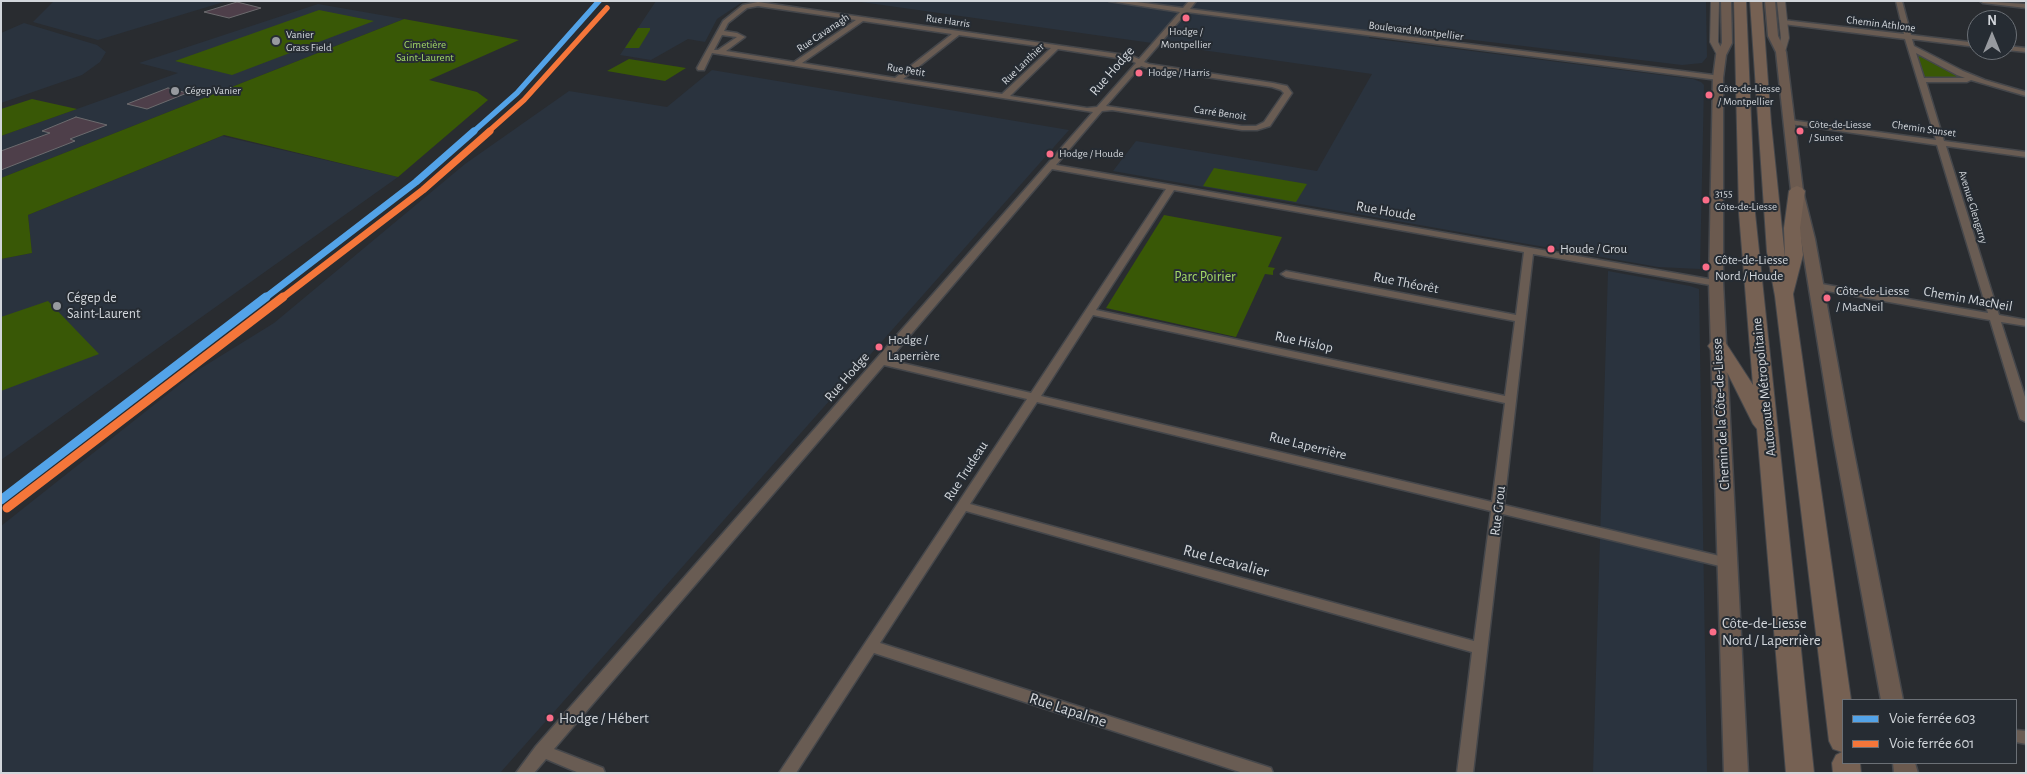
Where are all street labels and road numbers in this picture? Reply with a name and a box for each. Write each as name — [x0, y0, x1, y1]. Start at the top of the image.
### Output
street label: Rue Cavanagh — [794, 11, 852, 55]
street label: Rue Harris — [925, 11, 971, 31]
street label: Chemin Athlone — [1846, 13, 1916, 35]
street label: Boulevard Montpellier — [1368, 19, 1464, 43]
street label: Rue Lanthier — [999, 40, 1047, 88]
street label: Rue Hodge — [1086, 43, 1138, 99]
street label: Rue Petit — [886, 60, 926, 80]
street label: Carré Benoit — [1193, 103, 1247, 123]
street label: Chemin Sunset — [1891, 118, 1957, 140]
street label: Avenue Glengarry — [1956, 169, 1990, 245]
street label: Rue Houde — [1355, 197, 1417, 225]
street label: Rue Théorêt — [1372, 268, 1440, 298]
street label: Chemin MacNeil — [1922, 283, 2014, 315]
street label: Autoroute Métropolitaine — [1748, 317, 1780, 457]
street label: Rue Hislop — [1273, 328, 1335, 356]
street label: Chemin de la Côte-de-Liesse — [1709, 337, 1733, 491]
street label: Rue Hodge — [821, 349, 873, 405]
street label: Rue Laperrière — [1268, 428, 1348, 464]
street label: Rue Trudeau — [940, 438, 992, 504]
street label: Rue Grou — [1487, 485, 1509, 537]
street label: Rue Lecavalier — [1181, 540, 1271, 582]
street label: Rue Lapalme — [1027, 688, 1109, 732]

